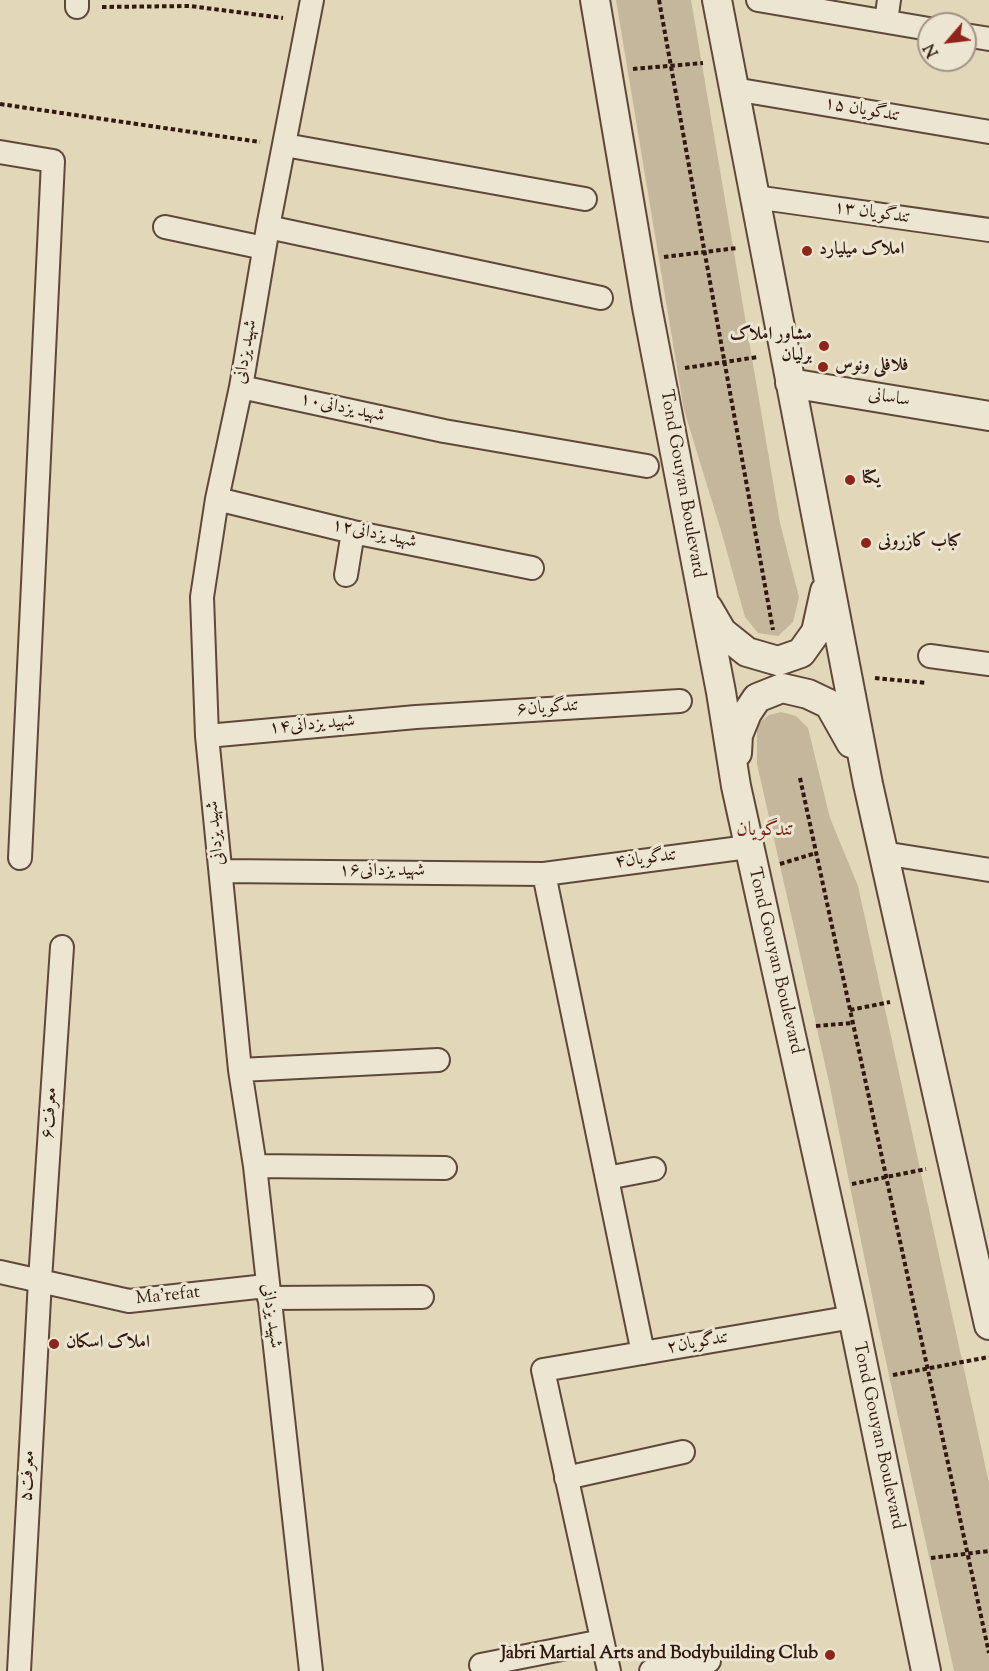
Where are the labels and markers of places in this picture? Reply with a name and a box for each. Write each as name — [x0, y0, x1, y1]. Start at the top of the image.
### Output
place label: املاک میلیارد — [819, 240, 904, 262]
marker: املاک میلیارد — [800, 244, 814, 258]
place label: مشاور املاک برلیان — [730, 325, 812, 368]
marker: مشاور املاک برلیان — [817, 339, 831, 353]
place label: فلافلی ونوس — [835, 356, 909, 378]
marker: فلافلی ونوس — [816, 360, 830, 374]
place label: یکتا — [862, 469, 880, 491]
marker: یکتا — [843, 473, 857, 487]
place label: کباب کازرونی — [878, 532, 962, 554]
marker: کباب کازرونی — [859, 536, 873, 550]
place label: املاک اسکان — [66, 1333, 150, 1355]
marker: املاک اسکان — [47, 1337, 61, 1351]
place label: Jabri Martial Arts and Bodybuilding Club — [501, 1644, 818, 1666]
marker: Jabri Martial Arts and Bodybuilding Club — [823, 1648, 837, 1662]

